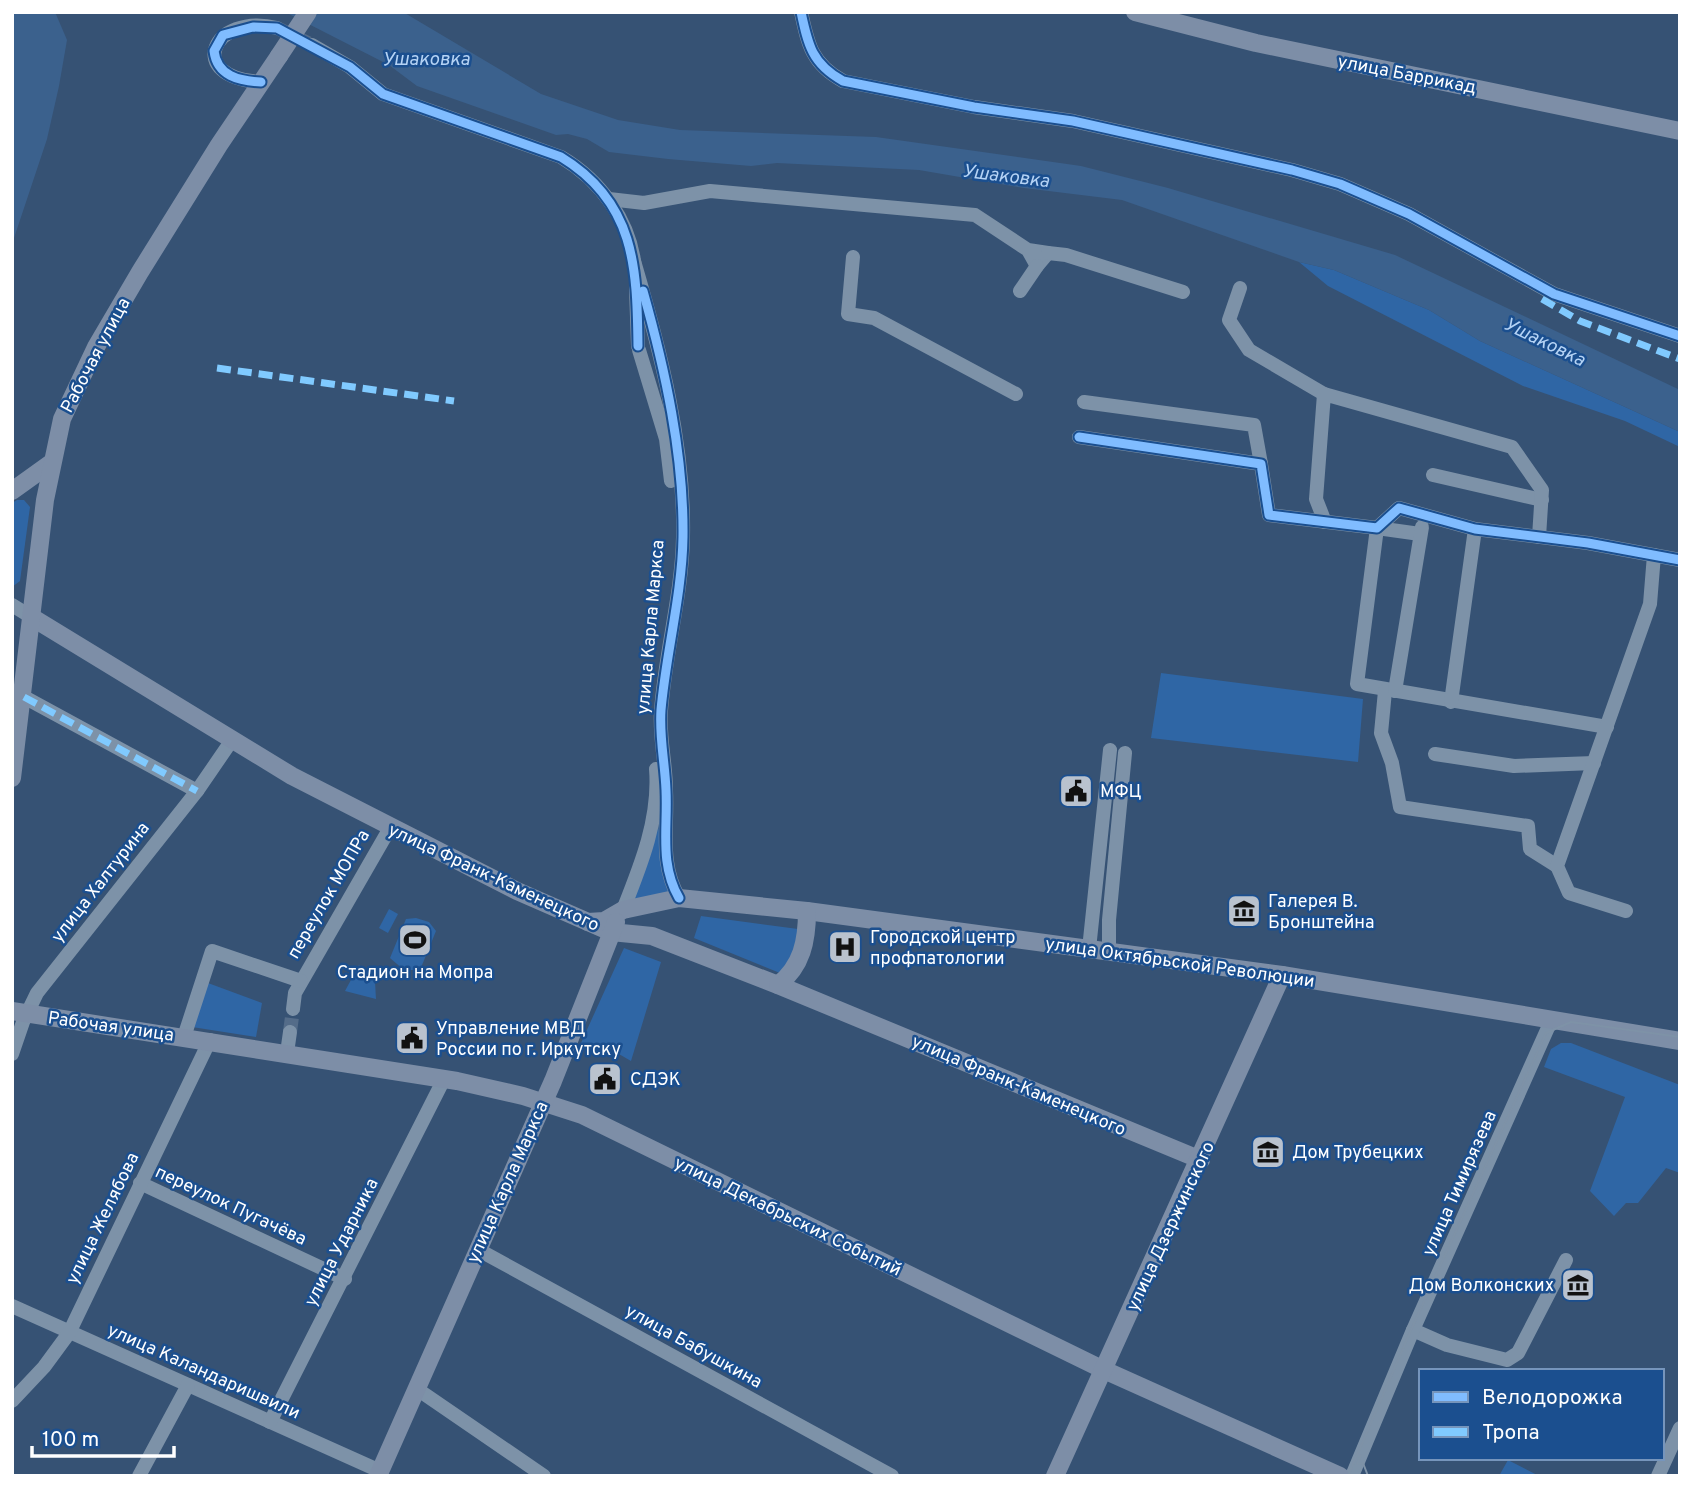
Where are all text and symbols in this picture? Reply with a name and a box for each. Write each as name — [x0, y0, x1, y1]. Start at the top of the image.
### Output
water label: Ушаковка — [382, 48, 470, 72]
street label: улица Баррикад — [1335, 51, 1478, 100]
water label: Ушаковка — [961, 160, 1051, 194]
street label: Рабочая улица — [56, 294, 136, 417]
water label: Ушаковка — [1500, 313, 1589, 373]
street label: улица Карла Маркса — [632, 539, 671, 715]
public building icon: МФЦ — [1057, 772, 1095, 810]
place label: МФЦ — [1100, 781, 1142, 804]
street label: улица Халтурина — [47, 818, 155, 948]
street label: улица Франк-Каменецкого — [384, 819, 603, 938]
street label: переулок МОПРа — [283, 826, 376, 964]
place label: Галерея В. Бронштейна — [1268, 891, 1375, 935]
museum icon: Галерея В. Бронштейна — [1225, 892, 1263, 930]
sports icon: Стадион на Мопра — [396, 921, 434, 959]
place label: Городской центр профпатологии — [870, 927, 1016, 971]
hospital icon: Городской центр профпатологии — [826, 928, 864, 966]
street label: улица Октябрьской Революции — [1043, 933, 1316, 994]
place label: Стадион на Мопра — [337, 962, 493, 985]
street label: Рабочая улица — [46, 1007, 175, 1048]
place label: Управление МВД России по г. Иркутску — [436, 1018, 621, 1062]
public building icon: Управление МВД России по г. Иркутску — [393, 1019, 431, 1057]
street label: улица Франк-Каменецкого — [908, 1031, 1129, 1142]
public building icon: СДЭК — [586, 1060, 624, 1098]
place label: СДЭК — [630, 1069, 681, 1092]
street label: улица Карла Маркса — [462, 1098, 554, 1267]
street label: улица Тимирязева — [1418, 1107, 1503, 1260]
museum icon: Дом Трубецких — [1249, 1133, 1287, 1171]
street label: улица Дзержинского — [1122, 1138, 1221, 1315]
place label: Дом Трубецких — [1292, 1142, 1424, 1165]
street label: улица Желябова — [62, 1149, 145, 1288]
street label: улица Декабрьских Событий — [670, 1152, 905, 1283]
street label: переулок Пугачёва — [151, 1161, 310, 1252]
street label: улица Ударника — [300, 1175, 385, 1311]
museum icon: Дом Волконских — [1559, 1266, 1597, 1304]
place label: Дом Волконских — [1408, 1275, 1554, 1298]
street label: улица Бабушкина — [621, 1300, 766, 1395]
street label: улица Каландаришвили — [103, 1319, 303, 1425]
legend — [1419, 1369, 1664, 1460]
text: Велодорожка — [1482, 1385, 1622, 1412]
scale bar — [32, 1414, 173, 1458]
text: Тропа — [1482, 1420, 1540, 1447]
text: 100 m — [42, 1427, 99, 1454]

